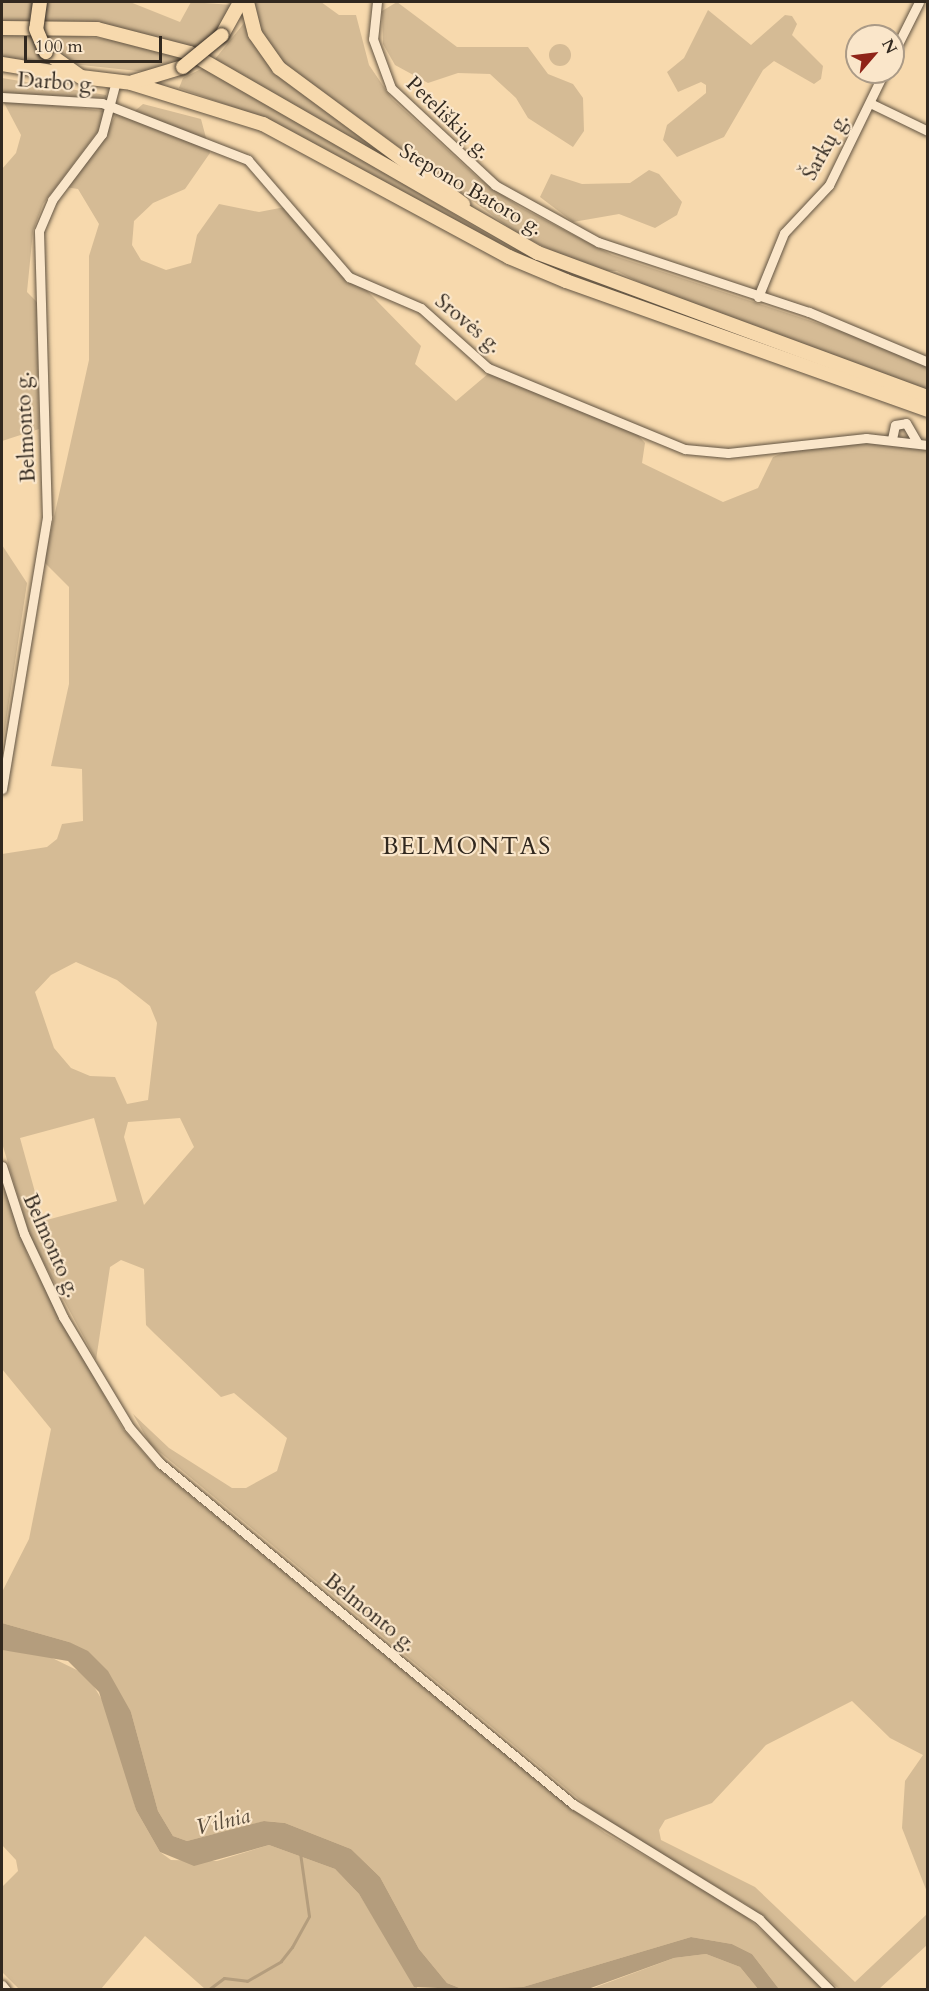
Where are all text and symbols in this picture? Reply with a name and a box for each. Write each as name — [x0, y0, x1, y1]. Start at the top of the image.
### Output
scale bar — [27, 24, 165, 62]
north arrow — [845, 24, 905, 84]
text: 100 m — [35, 34, 83, 59]
text: N — [876, 35, 902, 58]
street label: Darbo g. — [17, 68, 97, 98]
street label: Peteliškių g. — [400, 71, 496, 165]
street label: Šarkų g. — [797, 109, 855, 185]
street label: Stepono Batoro g. — [395, 139, 547, 241]
street label: Srovės g. — [430, 289, 506, 359]
street label: Belmonto g. — [11, 371, 41, 483]
district label: BELMONTAS — [382, 833, 552, 861]
street label: Belmonto g. — [17, 1190, 85, 1302]
street label: Belmonto g. — [319, 1568, 421, 1658]
water label: Vilnia — [193, 1803, 253, 1841]

